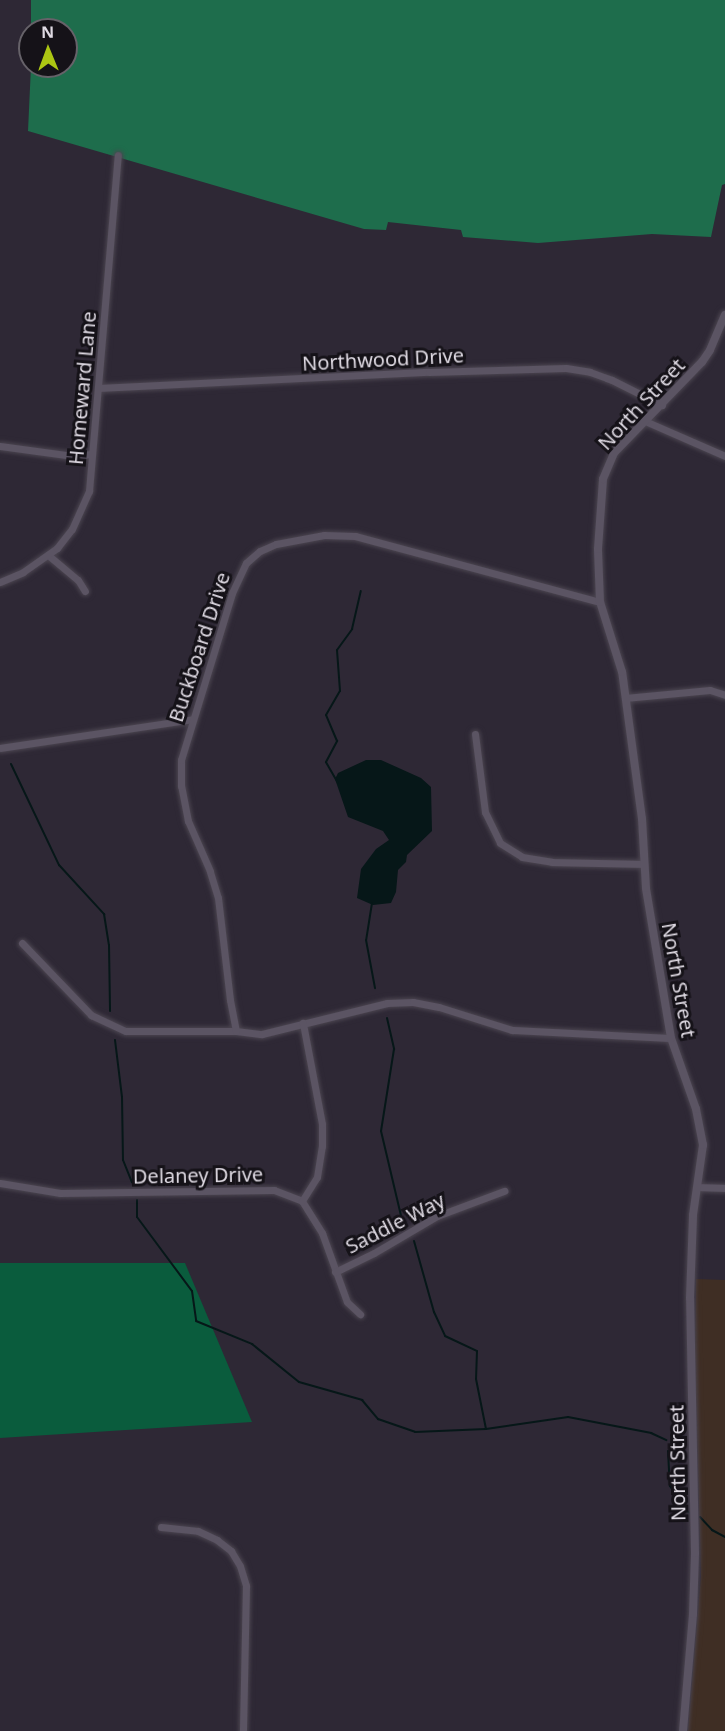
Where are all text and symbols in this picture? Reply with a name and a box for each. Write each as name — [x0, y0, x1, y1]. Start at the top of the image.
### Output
north arrow — [18, 18, 78, 78]
text: N — [41, 21, 54, 43]
street label: Homeward Lane — [63, 310, 101, 466]
street label: Northwood Drive — [301, 343, 465, 375]
street label: North Street — [593, 353, 689, 455]
street label: Buckboard Drive — [163, 569, 235, 725]
street label: North Street — [657, 921, 701, 1039]
street label: Delaney Drive — [133, 1162, 263, 1188]
street label: Saddle Way — [341, 1188, 449, 1258]
street label: North Street — [664, 1405, 690, 1521]

